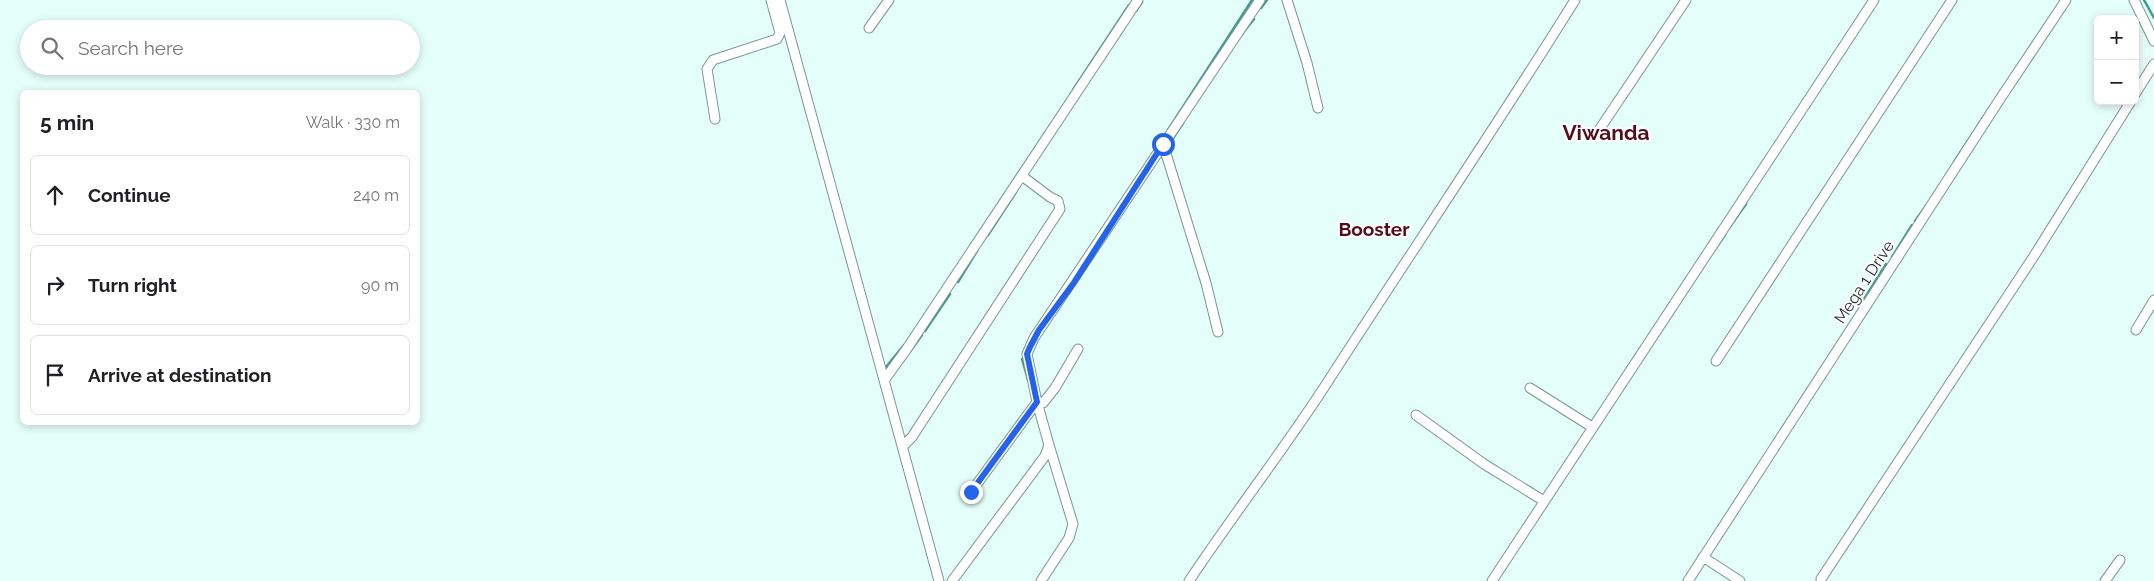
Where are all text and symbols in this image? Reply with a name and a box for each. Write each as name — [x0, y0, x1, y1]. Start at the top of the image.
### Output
map controls — [2094, 15, 2139, 105]
button: + — [2094, 15, 2139, 60]
search box — [20, 20, 420, 75]
icon: search — [38, 34, 66, 62]
text: Search here — [78, 37, 184, 59]
button: − — [2094, 60, 2139, 105]
text: 5 min — [40, 110, 94, 135]
text: Walk · 330 m — [306, 113, 400, 132]
district label: Viwanda — [1562, 120, 1650, 145]
route start — [1152, 133, 1175, 156]
icon: ahead — [41, 181, 69, 209]
text: Continue — [88, 184, 171, 206]
text: 240 m — [353, 186, 399, 205]
district label: Booster — [1338, 218, 1410, 240]
street label: Mega 1 Drive — [1830, 237, 1898, 327]
icon: right — [41, 271, 69, 299]
text: Turn right — [88, 274, 177, 296]
text: 90 m — [361, 276, 399, 295]
icon: arrive — [41, 361, 69, 389]
text: Arrive at destination — [88, 364, 272, 386]
route end — [960, 481, 983, 504]

